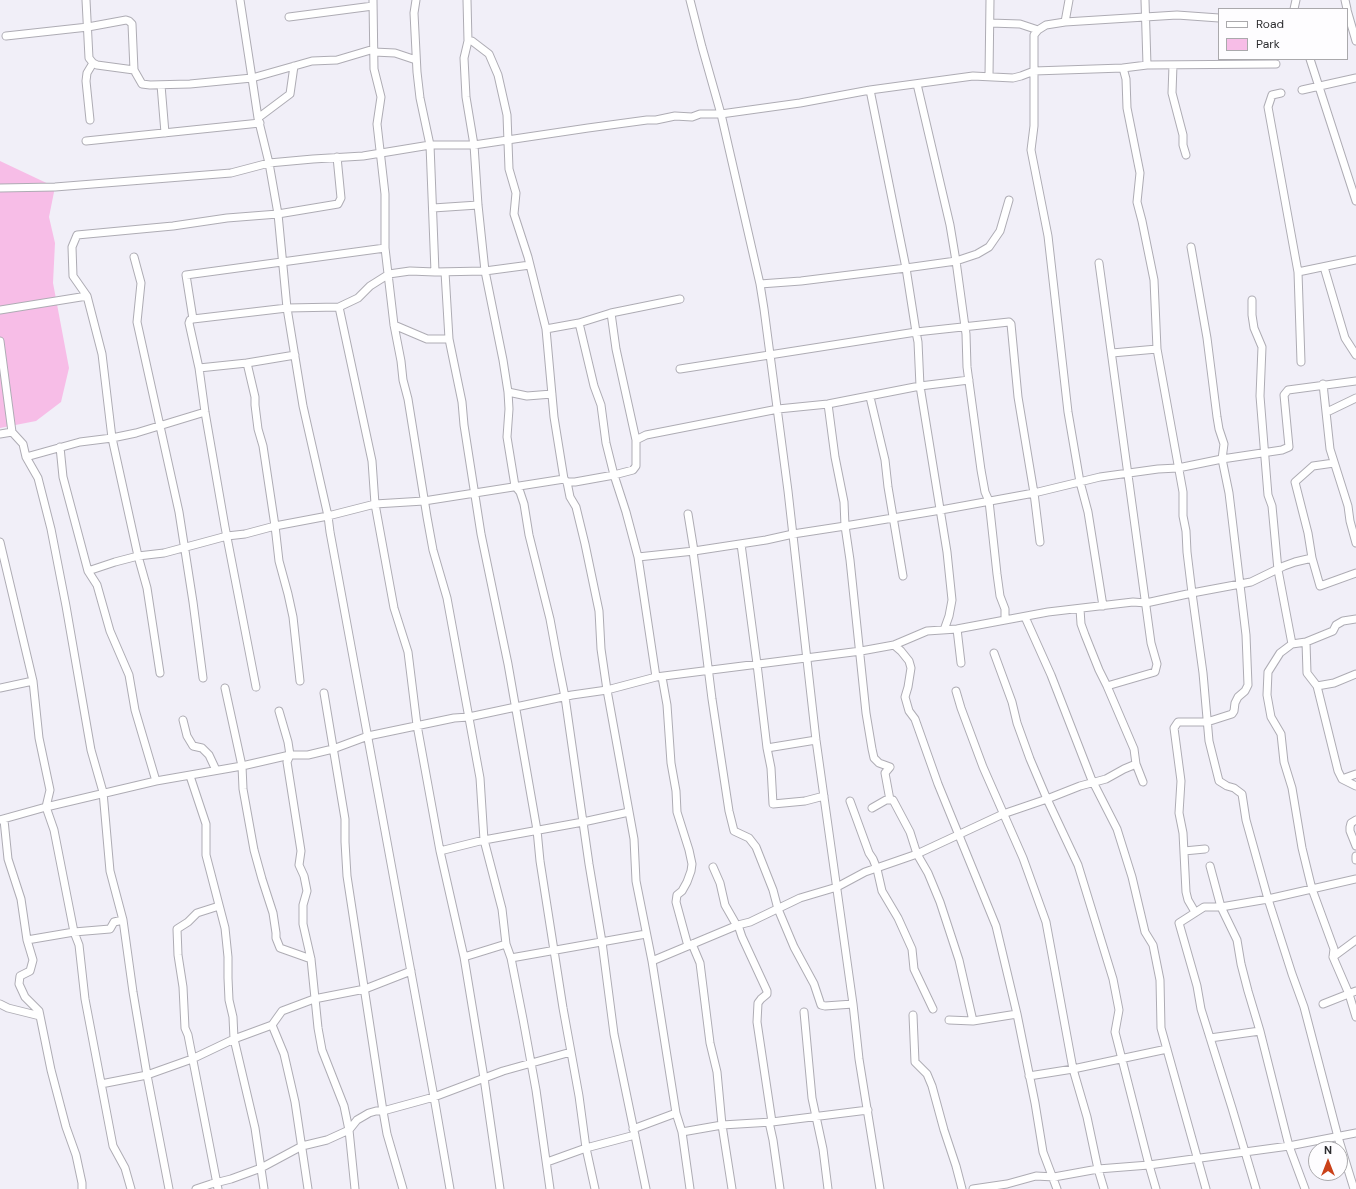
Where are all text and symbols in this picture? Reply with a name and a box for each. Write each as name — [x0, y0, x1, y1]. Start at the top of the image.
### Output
legend — [1218, 8, 1348, 60]
text: Road — [1256, 16, 1284, 32]
text: Park — [1256, 36, 1280, 52]
north arrow — [1308, 1141, 1348, 1181]
text: N — [1324, 1143, 1332, 1157]

